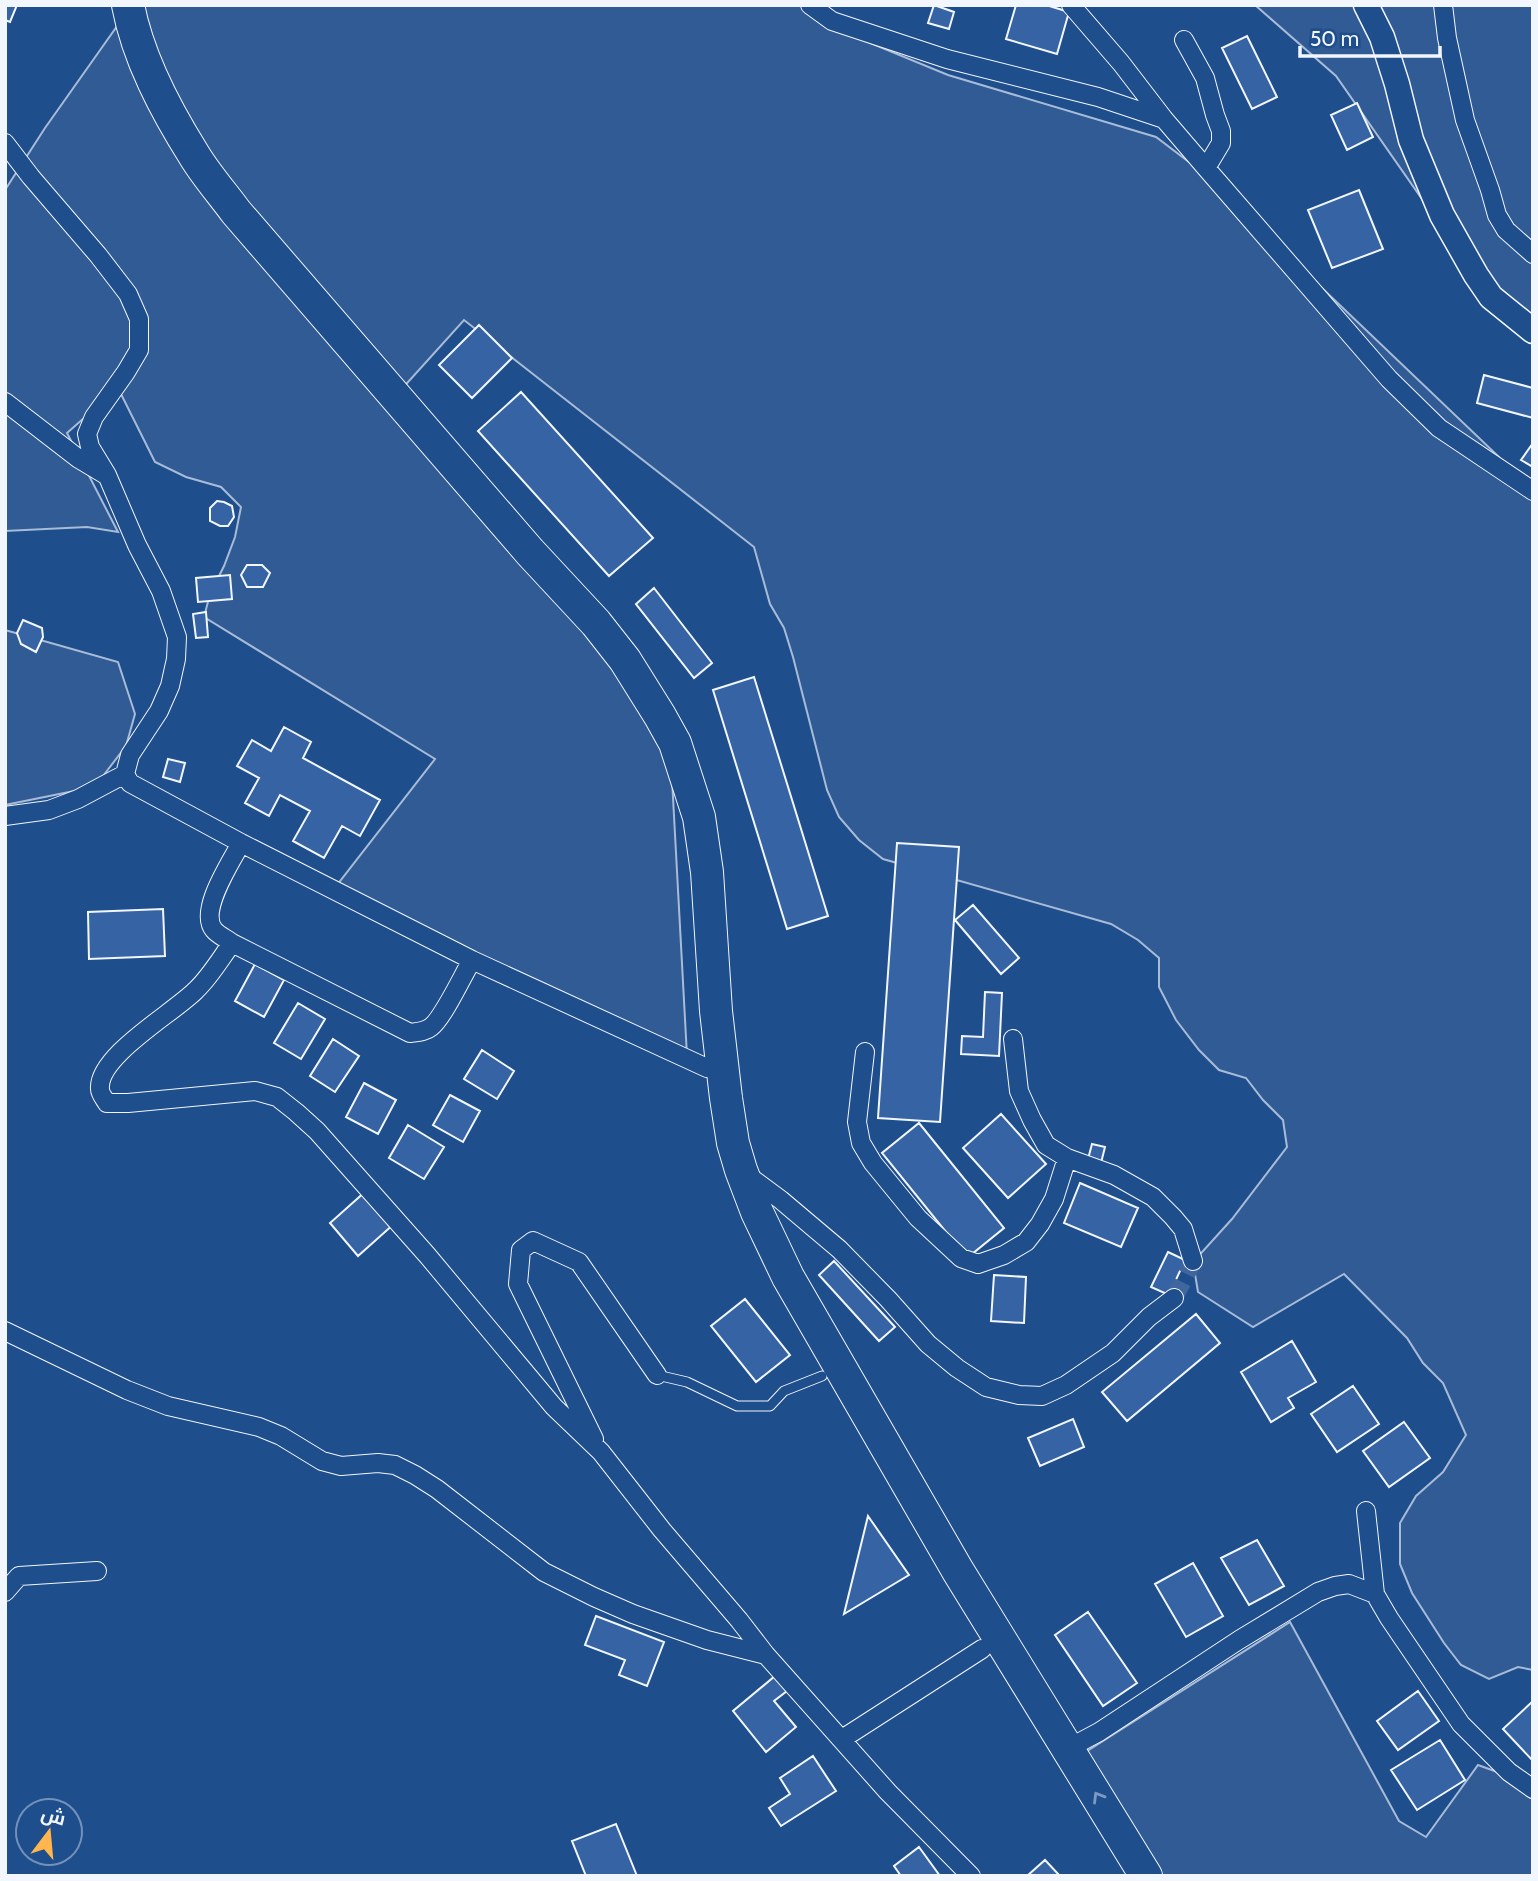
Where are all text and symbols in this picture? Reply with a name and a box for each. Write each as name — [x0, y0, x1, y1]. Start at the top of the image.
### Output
scale bar — [1300, 14, 1440, 58]
text: 50 m — [1310, 26, 1359, 51]
one-way arrow — [1094, 1791, 1107, 1804]
north arrow — [14, 1797, 84, 1867]
text: ش — [39, 1802, 68, 1831]

